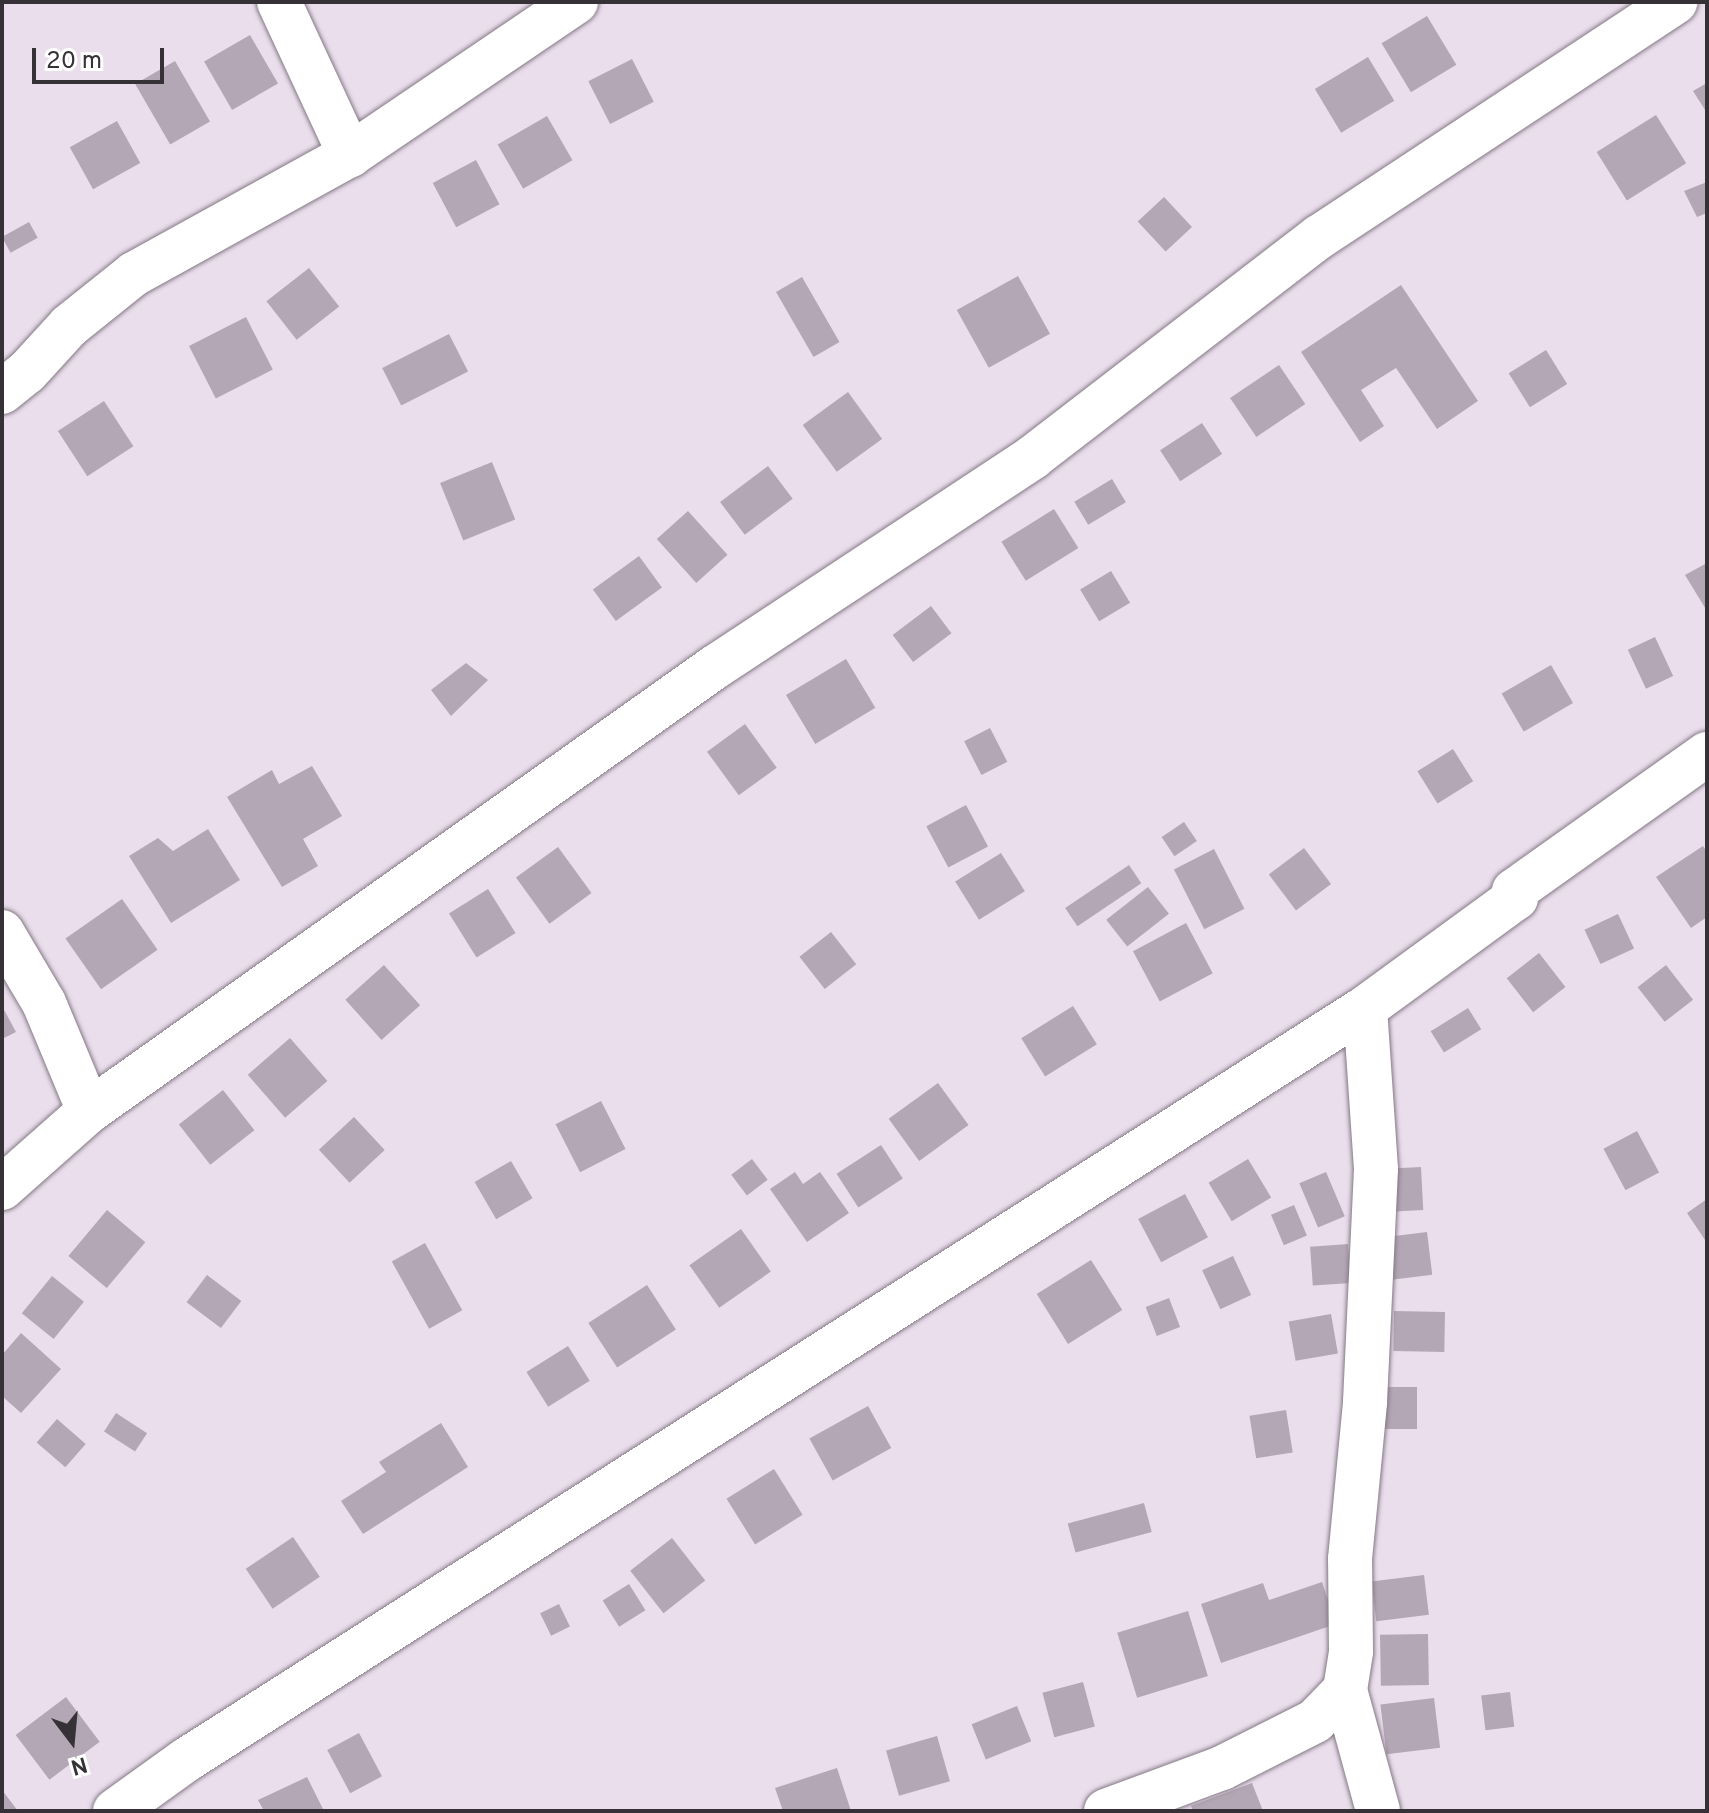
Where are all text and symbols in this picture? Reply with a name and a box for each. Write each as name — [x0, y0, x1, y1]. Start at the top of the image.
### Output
scale bar — [36, 32, 168, 82]
text: 20 m — [46, 47, 102, 77]
north arrow — [32, 1701, 112, 1781]
text: N — [67, 1749, 90, 1780]

